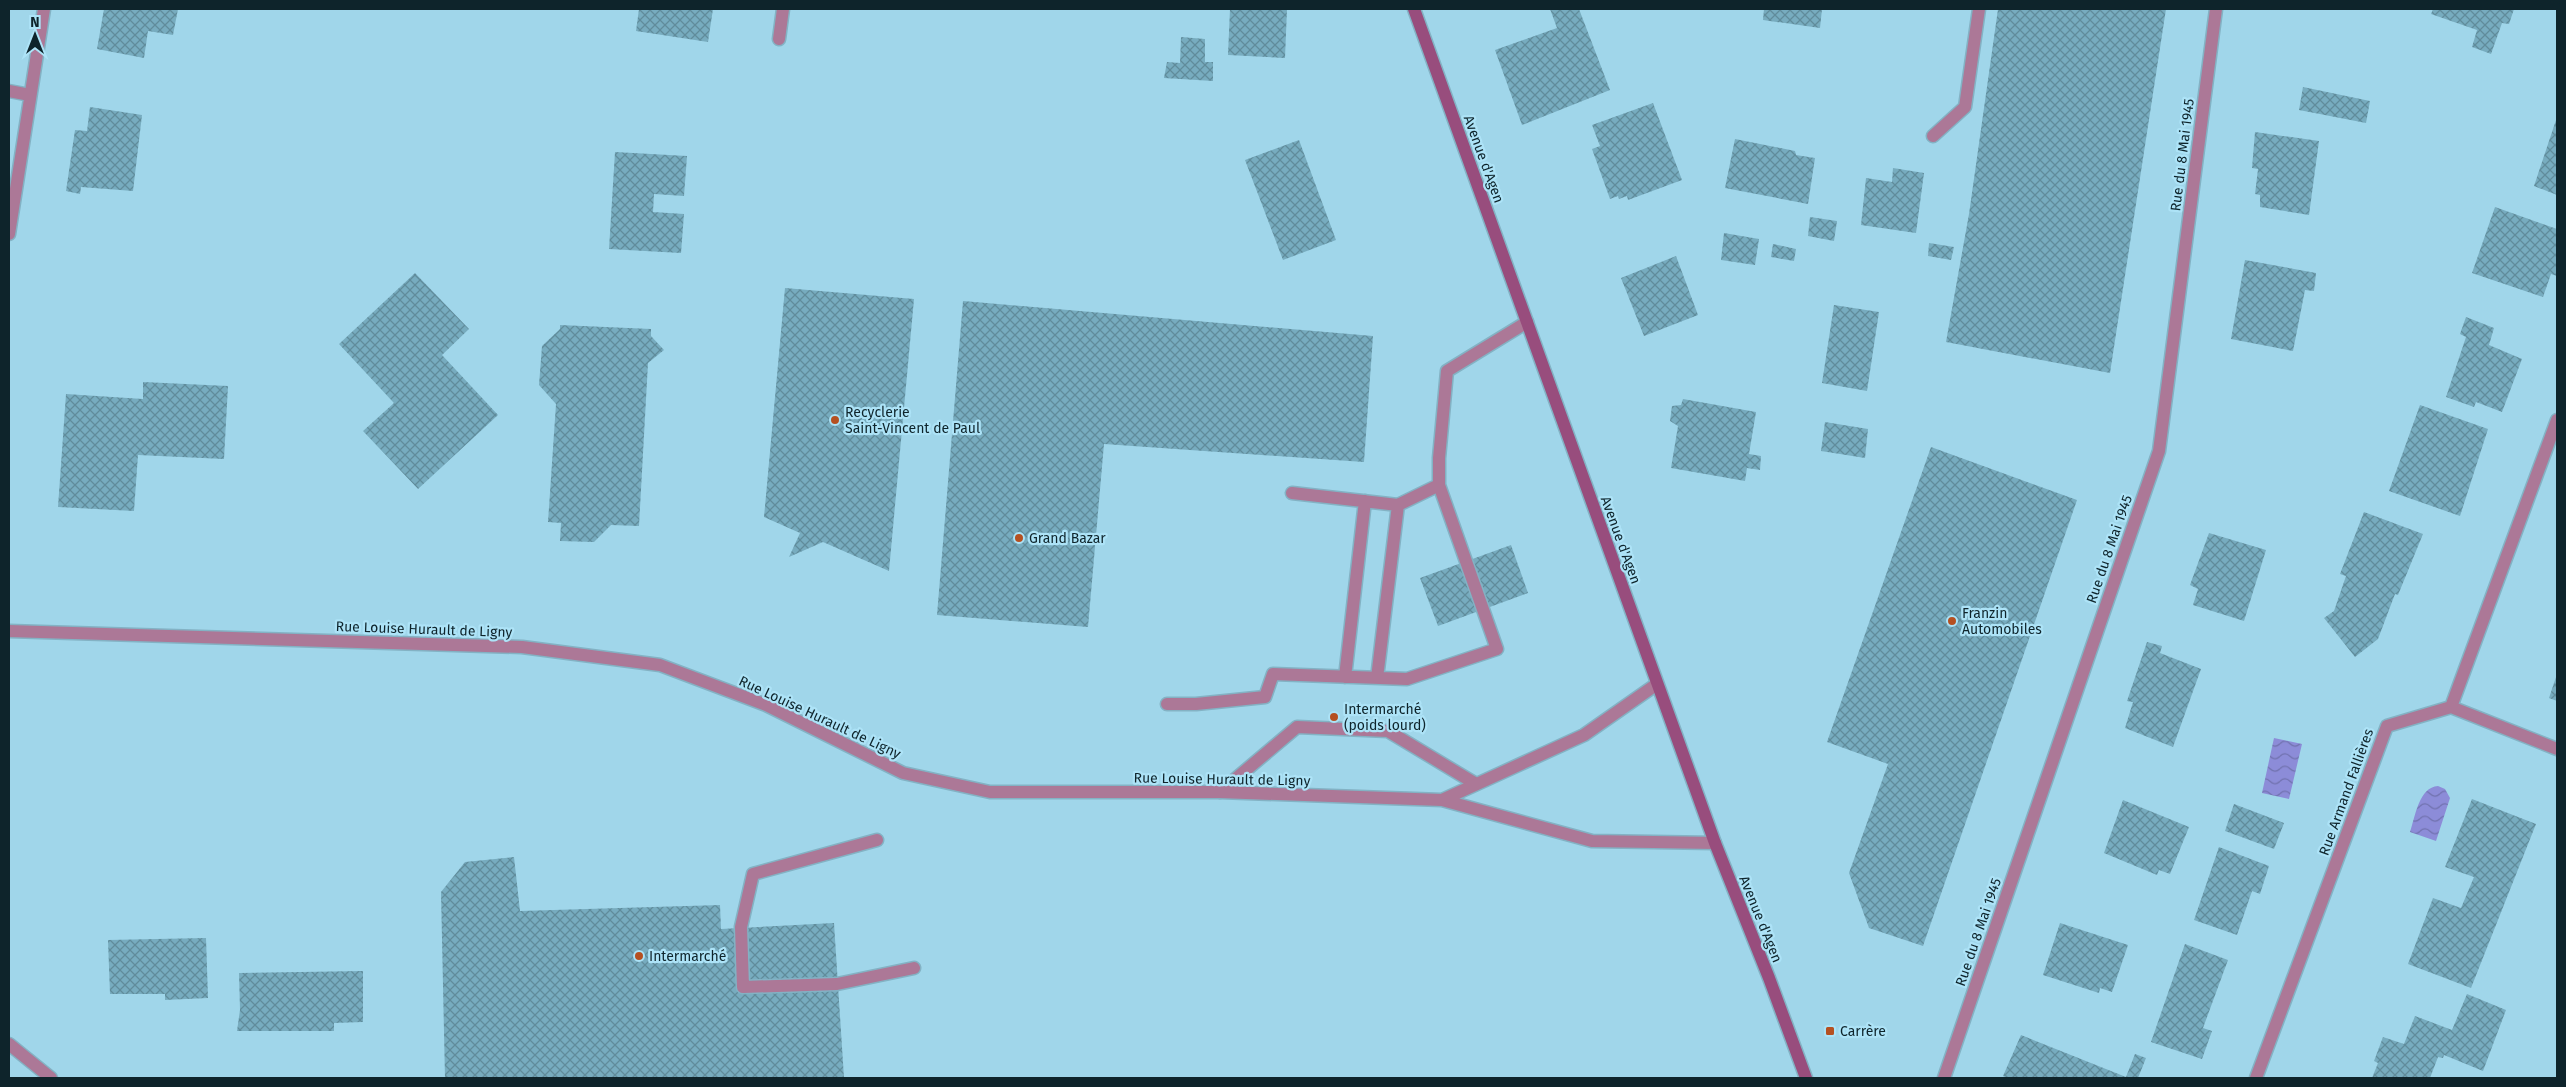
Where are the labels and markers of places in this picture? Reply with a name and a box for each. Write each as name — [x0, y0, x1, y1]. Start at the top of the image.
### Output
place label: Recyclerie Saint-Vincent de Paul — [845, 404, 980, 437]
marker: Recyclerie Saint-Vincent de Paul — [829, 414, 841, 426]
place label: Grand Bazar — [1029, 530, 1106, 547]
marker: Grand Bazar — [1013, 532, 1025, 544]
place label: Franzin Automobiles — [1962, 605, 2042, 638]
marker: Franzin Automobiles — [1946, 615, 1958, 627]
place label: Intermarché (poids lourd) — [1344, 701, 1426, 734]
marker: Intermarché (poids lourd) — [1328, 711, 1340, 723]
place label: Intermarché — [649, 948, 726, 965]
marker: Intermarché — [633, 950, 645, 962]
place label: Carrère — [1840, 1023, 1886, 1040]
marker: Carrère — [1824, 1025, 1836, 1037]

